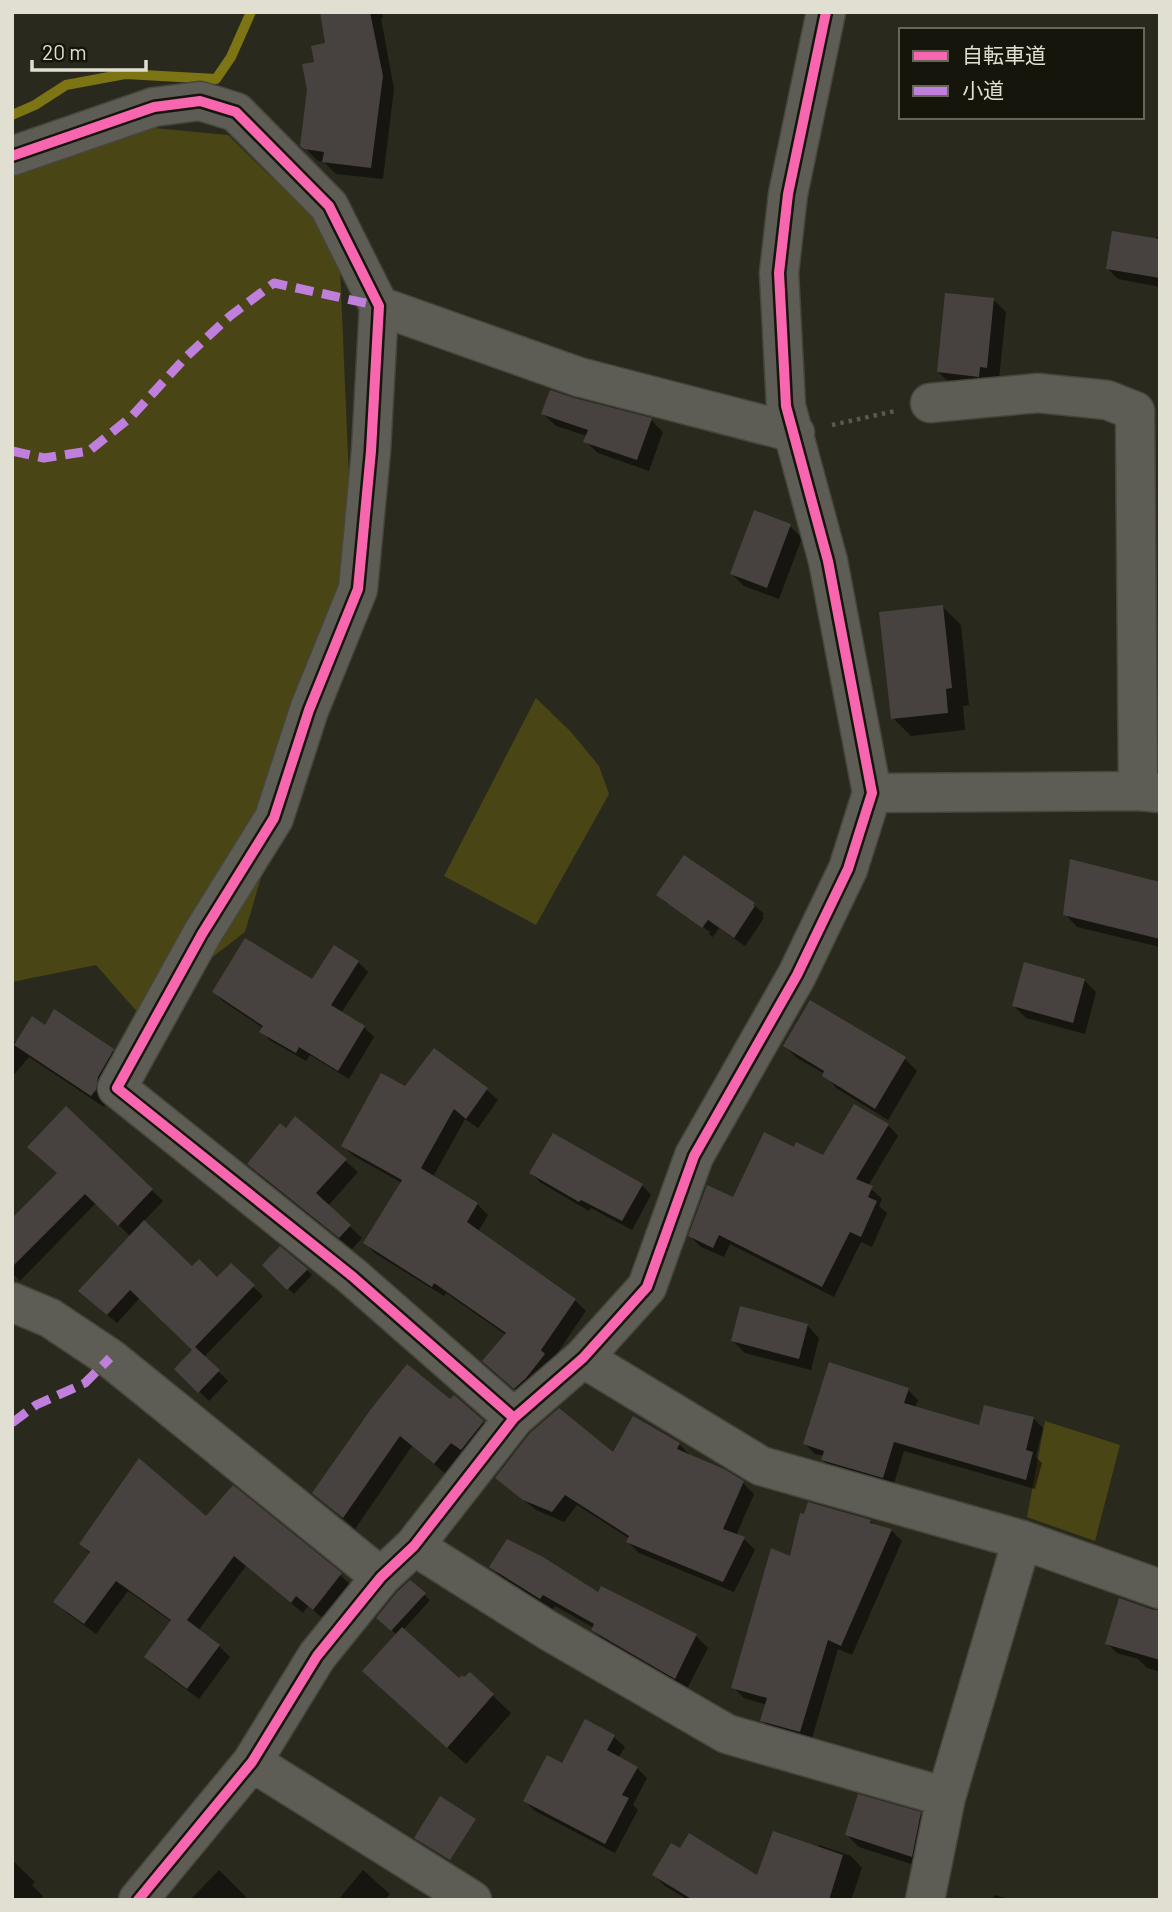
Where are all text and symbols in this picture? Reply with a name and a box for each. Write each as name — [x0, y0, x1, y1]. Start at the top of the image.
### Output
scale bar — [32, 28, 145, 72]
legend — [899, 28, 1144, 119]
text: 20 m — [42, 39, 87, 64]
text: 自転車道 — [962, 42, 1046, 67]
text: 小道 — [962, 77, 1004, 102]

